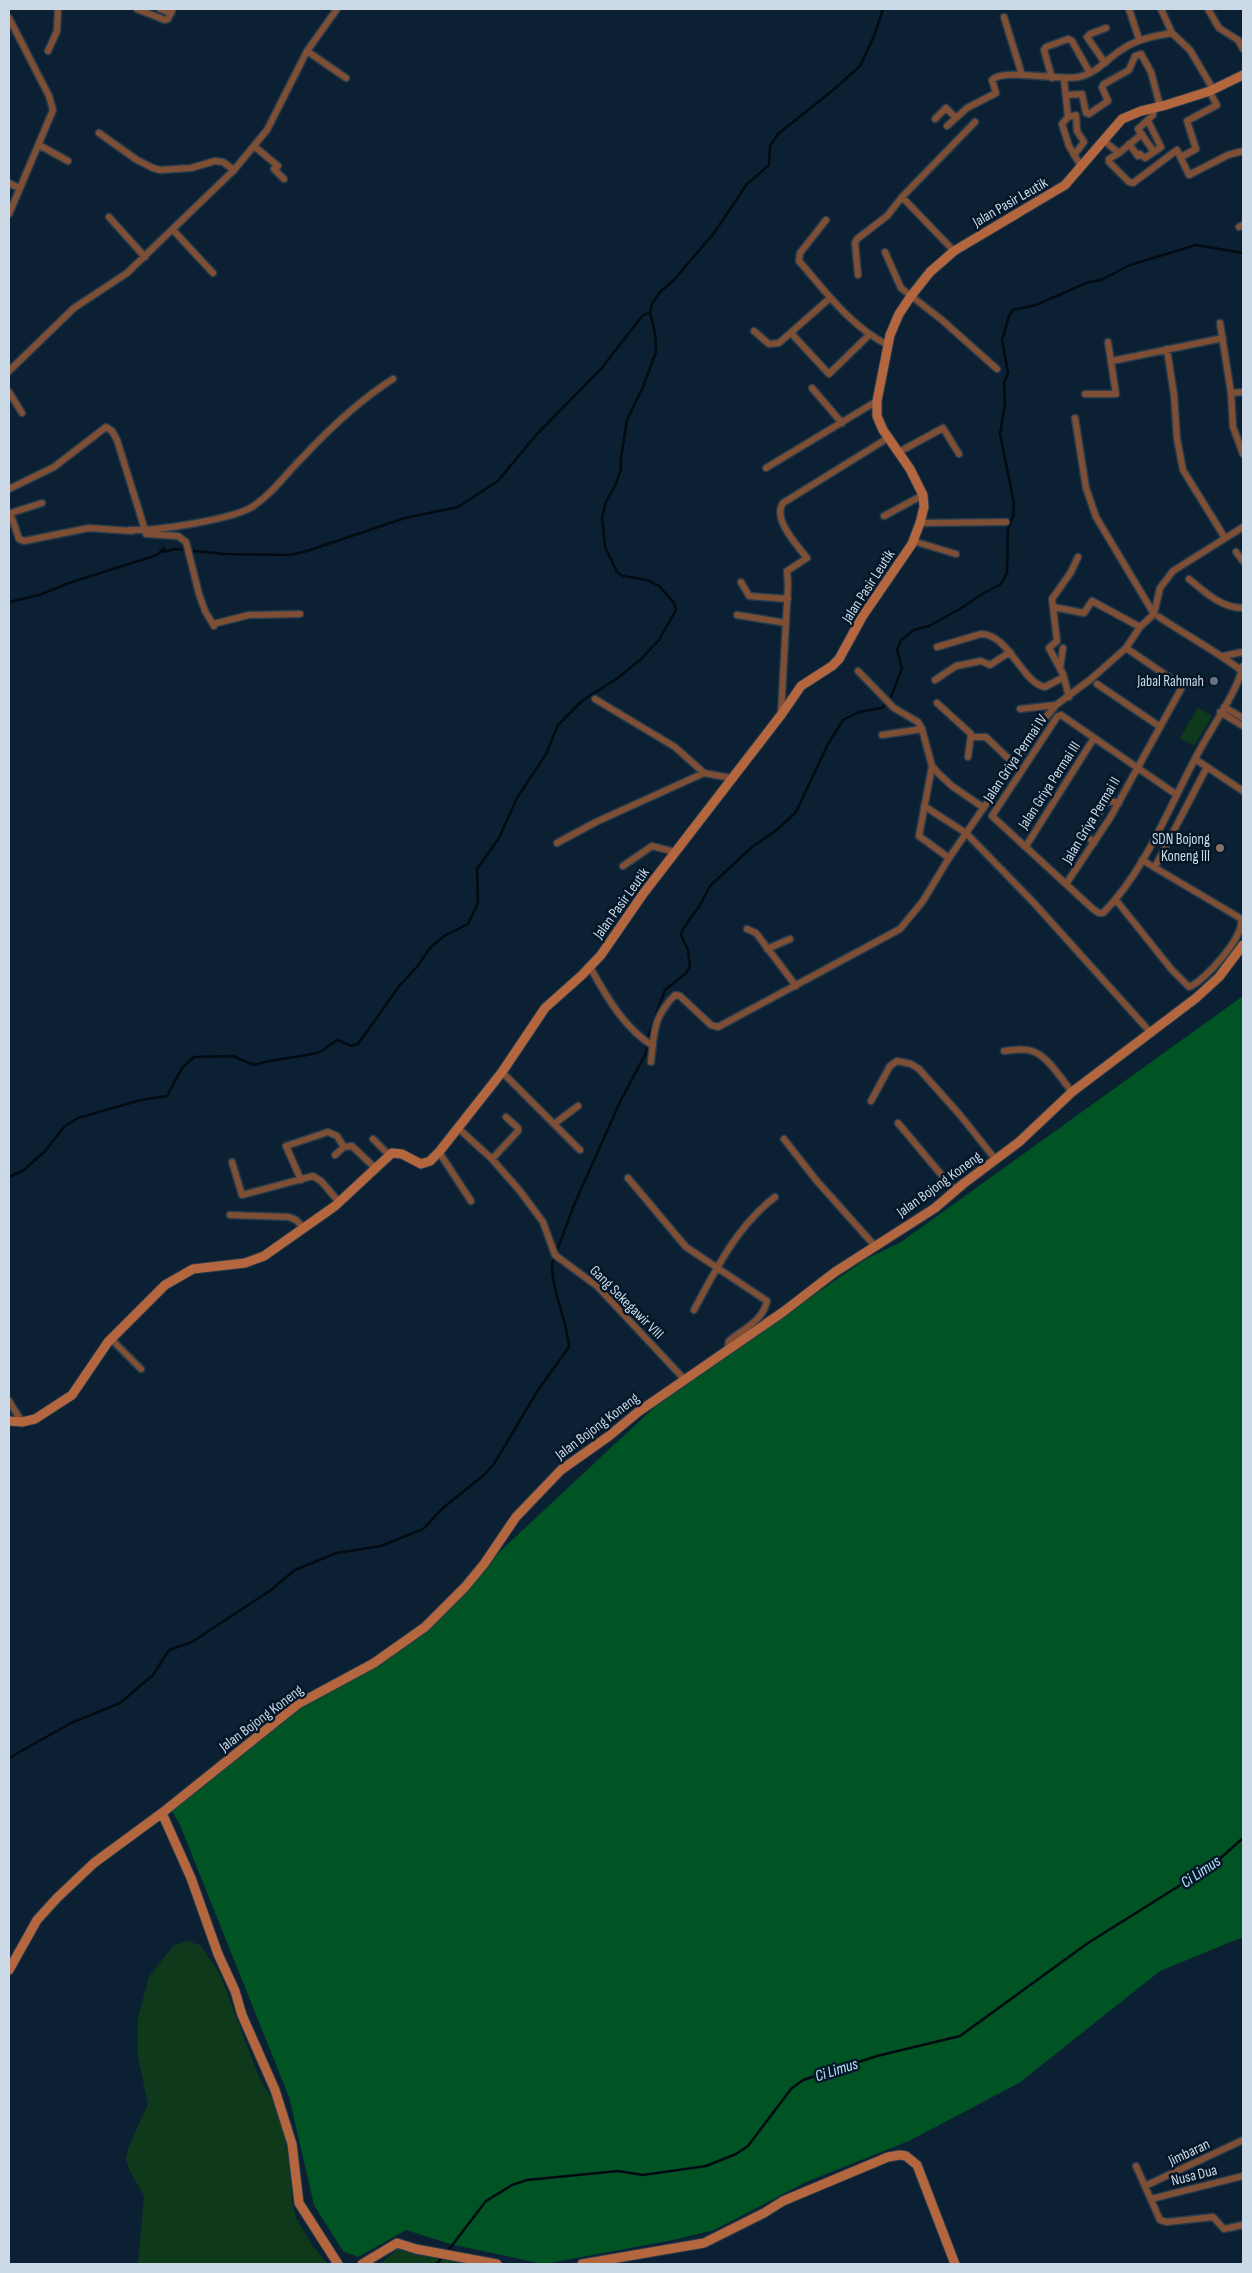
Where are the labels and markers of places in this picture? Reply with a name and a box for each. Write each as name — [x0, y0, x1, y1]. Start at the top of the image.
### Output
place label: Jabal Rahmah — [1136, 672, 1204, 691]
marker: Jabal Rahmah — [1208, 675, 1220, 687]
place label: SDN Bojong Koneng III — [1152, 830, 1210, 866]
marker: SDN Bojong Koneng III — [1214, 842, 1226, 854]

